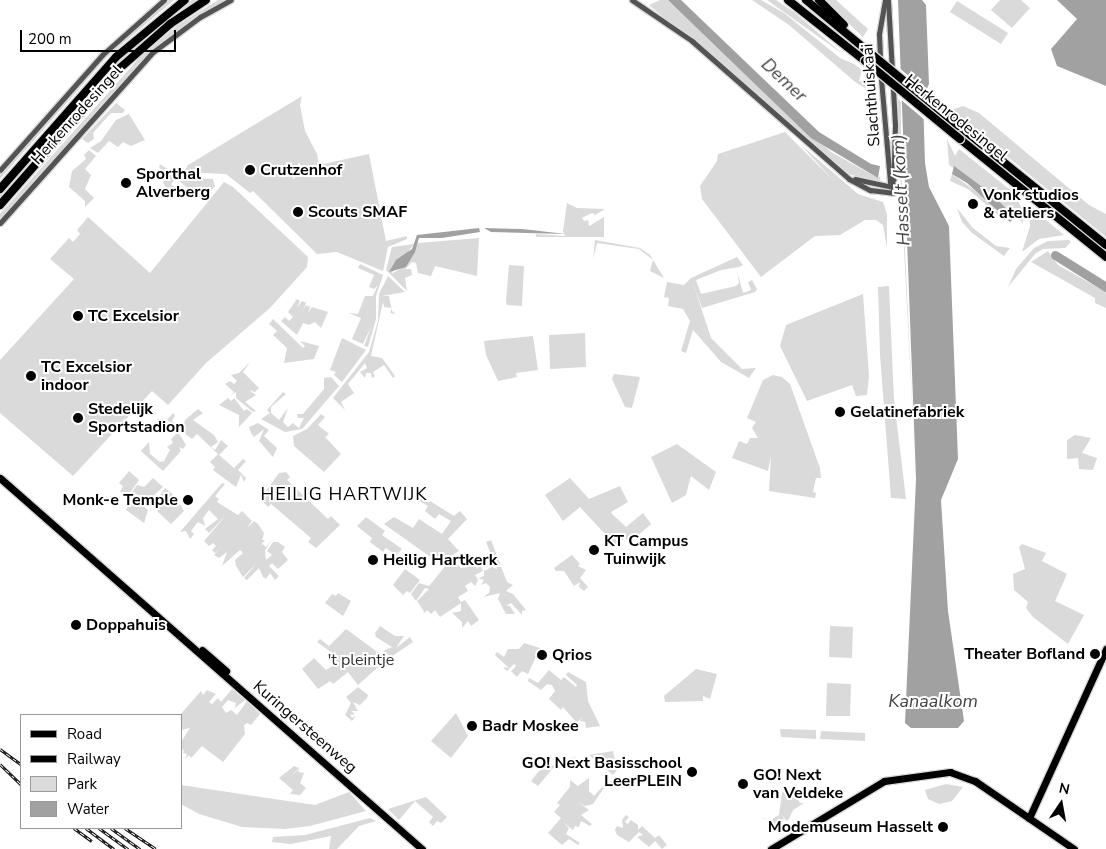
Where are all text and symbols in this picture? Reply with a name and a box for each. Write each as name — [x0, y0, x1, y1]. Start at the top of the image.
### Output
scale bar — [22, 20, 179, 52]
text: 200 m — [28, 29, 72, 49]
street label: Slachthuiskaai — [858, 43, 884, 147]
water label: Demer — [757, 54, 811, 106]
street label: Herkenrodesingel — [27, 61, 127, 169]
street label: Herkenrodesingel — [900, 70, 1012, 166]
water label: Hasselt (kom) — [887, 134, 915, 246]
place label: Crutzenhof — [260, 160, 342, 180]
place label: Sporthal Alverberg — [136, 164, 210, 202]
marker: Crutzenhof — [244, 164, 256, 176]
marker: Sporthal Alverberg — [120, 177, 132, 189]
place label: Vonk studios & ateliers — [983, 185, 1079, 223]
marker: Vonk studios & ateliers — [967, 198, 979, 210]
place label: Scouts SMAF — [308, 202, 407, 222]
marker: Scouts SMAF — [292, 206, 304, 218]
place label: TC Excelsior — [88, 306, 179, 326]
marker: TC Excelsior — [72, 310, 84, 322]
place label: TC Excelsior indoor — [41, 357, 132, 395]
marker: TC Excelsior indoor — [25, 370, 37, 382]
place label: Stedelijk Sportstadion — [88, 399, 185, 437]
place label: Gelatinefabriek — [850, 402, 964, 422]
marker: Gelatinefabriek — [834, 406, 846, 418]
marker: Stedelijk Sportstadion — [72, 412, 84, 424]
district label: HEILIG HARTWIJK — [259, 483, 429, 505]
place label: Monk-e Temple — [63, 490, 178, 510]
marker: Monk-e Temple — [182, 494, 194, 506]
place label: KT Campus Tuinwijk — [604, 531, 688, 569]
marker: KT Campus Tuinwijk — [588, 544, 600, 556]
place label: Heilig Hartkerk — [383, 550, 497, 570]
marker: Heilig Hartkerk — [367, 554, 379, 566]
place label: Doppahuis — [86, 615, 166, 635]
marker: Doppahuis — [70, 619, 82, 631]
place label: Theater Bofland — [964, 644, 1085, 664]
place label: Qrios — [552, 645, 592, 665]
marker: Theater Bofland — [1089, 648, 1101, 660]
marker: Qrios — [536, 649, 548, 661]
park label: 't pleintje — [328, 650, 394, 670]
street label: Kuringersteenweg — [249, 677, 361, 777]
water label: Kanaalkom — [888, 690, 978, 712]
legend — [20, 714, 182, 829]
place label: Badr Moskee — [482, 716, 579, 736]
marker: Badr Moskee — [466, 720, 478, 732]
text: Road — [67, 724, 102, 744]
text: Railway — [67, 749, 121, 769]
place label: GO! Next Basisschool LeerPLEIN — [522, 753, 682, 791]
place label: GO! Next van Veldeke — [753, 765, 843, 803]
marker: GO! Next Basisschool LeerPLEIN — [686, 766, 698, 778]
text: Park — [67, 774, 97, 794]
marker: GO! Next van Veldeke — [737, 778, 749, 790]
text: N — [1057, 778, 1071, 799]
north arrow — [1036, 779, 1086, 829]
text: Water — [67, 799, 109, 819]
place label: Modemuseum Hasselt — [768, 817, 933, 837]
marker: Modemuseum Hasselt — [937, 821, 949, 833]

